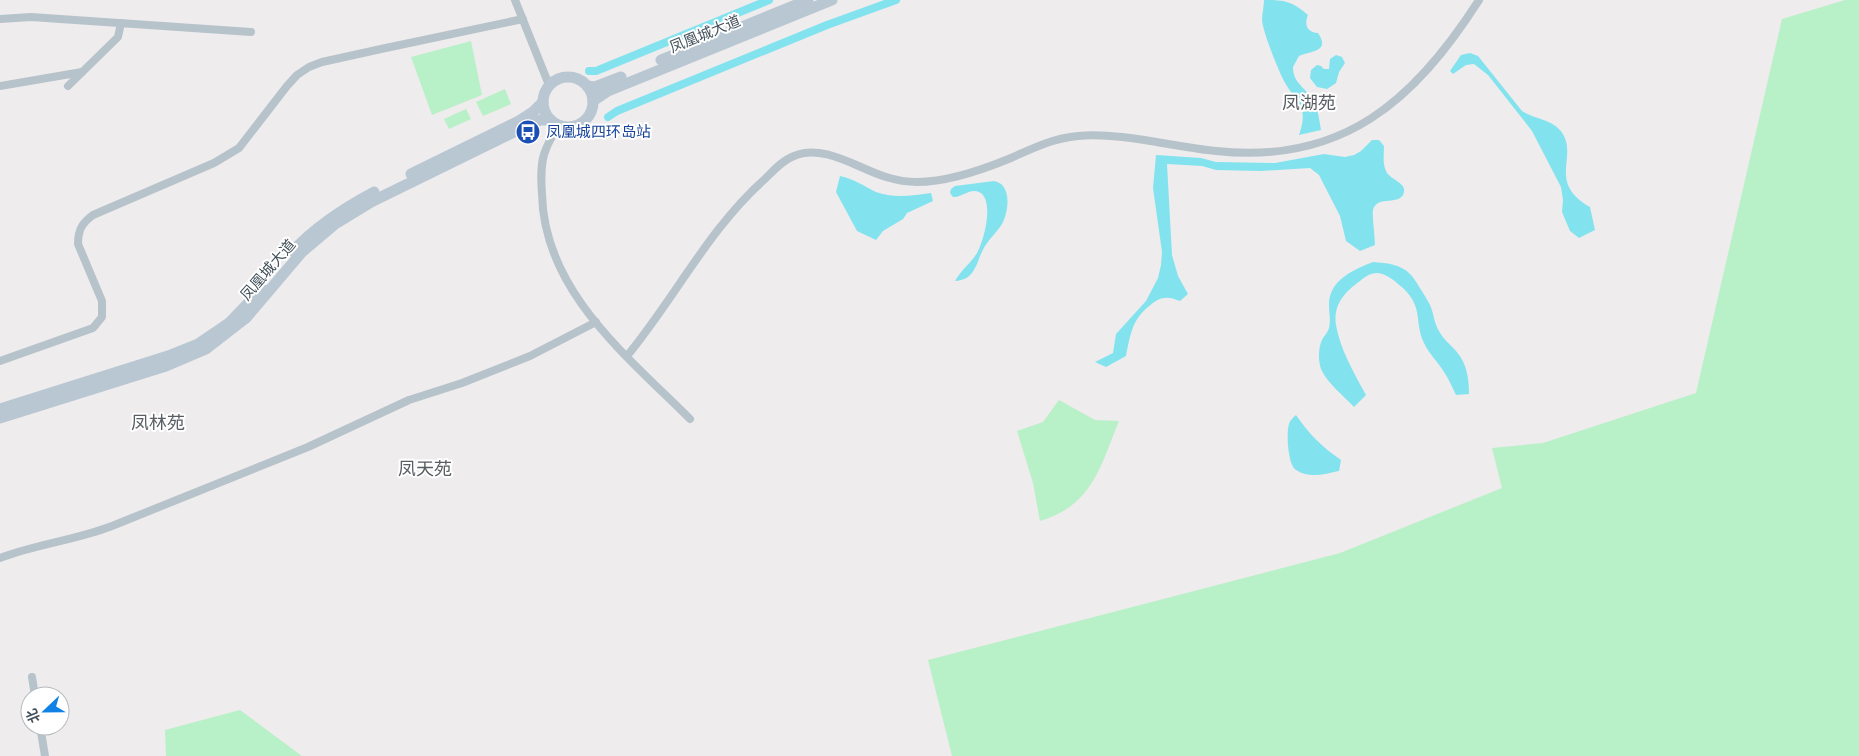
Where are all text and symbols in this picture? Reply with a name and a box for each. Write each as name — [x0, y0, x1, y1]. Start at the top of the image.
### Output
street label: 凤凰城大道 — [666, 10, 744, 57]
district label: 凤湖苑 — [1282, 90, 1336, 115]
bus stop icon: 凤凰城四环岛站 — [515, 119, 541, 145]
place label: 凤凰城四环岛站 — [546, 121, 651, 142]
street label: 凤凰城大道 — [235, 234, 300, 305]
district label: 凤林苑 — [131, 410, 185, 435]
district label: 凤天苑 — [398, 456, 452, 481]
north arrow — [20, 686, 70, 736]
text: 北 — [22, 706, 44, 726]

